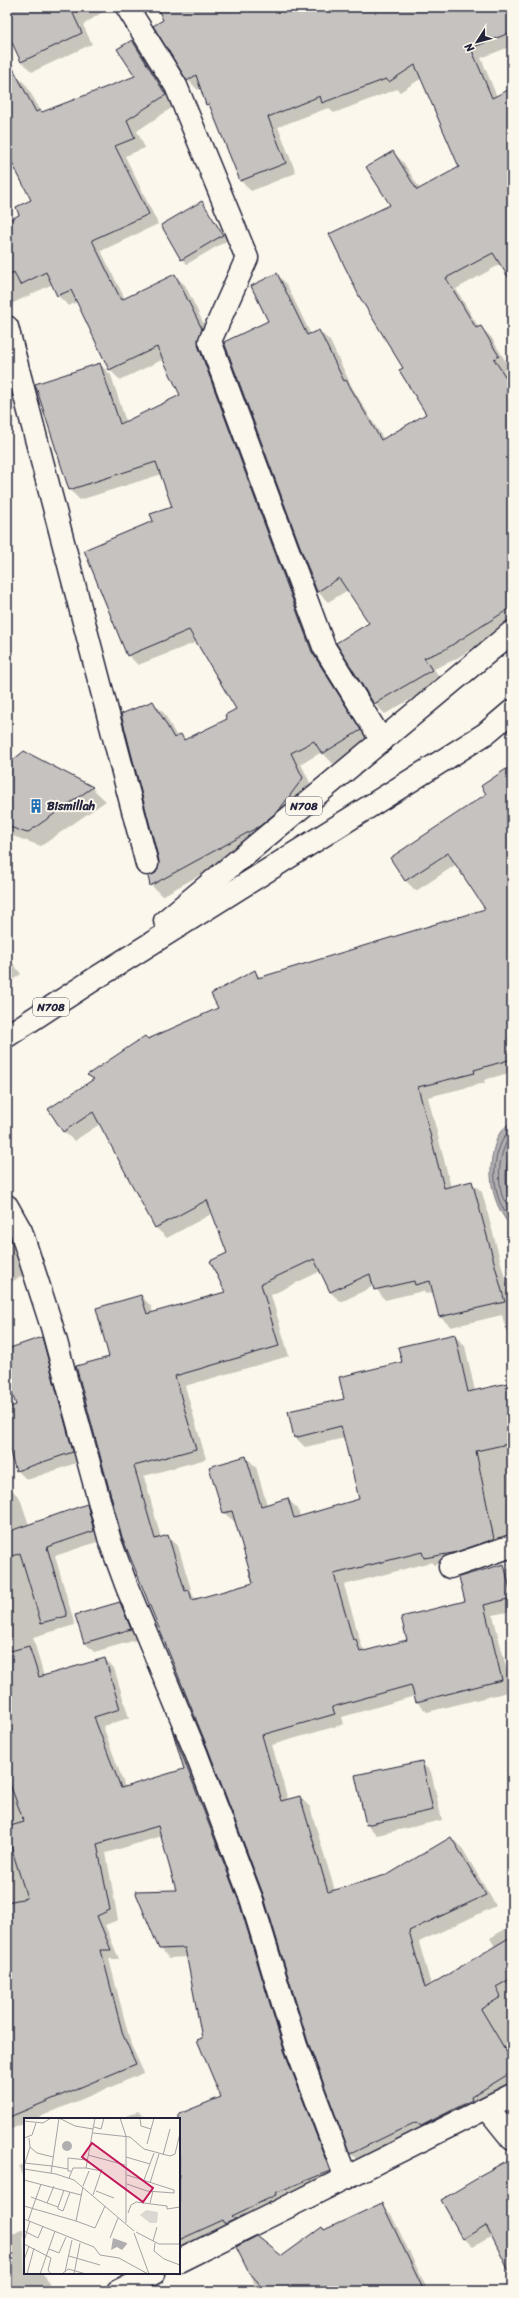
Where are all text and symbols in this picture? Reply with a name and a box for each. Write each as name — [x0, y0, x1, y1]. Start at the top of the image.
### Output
north arrow — [457, 22, 497, 62]
text: N — [459, 39, 480, 57]
place label: Bismillah — [47, 795, 96, 817]
road number: N708 — [286, 797, 322, 815]
building icon: Bismillah — [28, 798, 44, 814]
road number: N708 — [33, 998, 69, 1016]
inset map — [24, 2118, 180, 2274]

